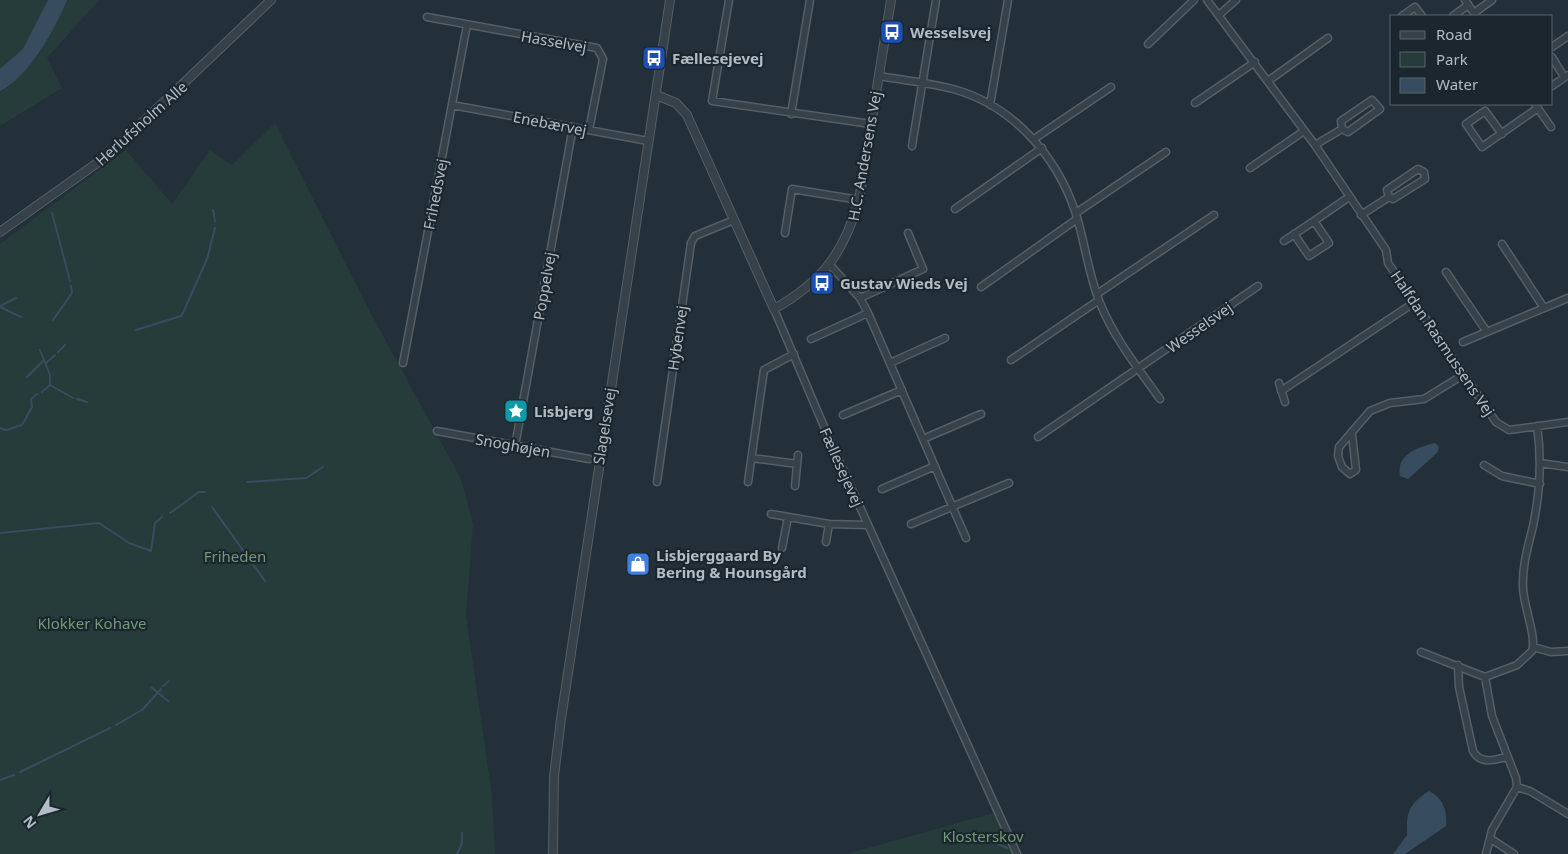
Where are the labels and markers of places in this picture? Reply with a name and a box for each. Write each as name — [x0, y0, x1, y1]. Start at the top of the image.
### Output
bus stop icon: Wesselsvej — [879, 19, 905, 45]
place label: Wesselsvej — [910, 22, 991, 42]
bus stop icon: Fællesejevej — [641, 45, 667, 71]
place label: Fællesejevej — [672, 48, 764, 68]
bus stop icon: Gustav Wieds Vej — [809, 270, 835, 296]
place label: Gustav Wieds Vej — [840, 273, 968, 293]
place icon: Lisbjerg — [503, 398, 529, 424]
place label: Lisbjerg — [534, 401, 593, 421]
place label: Lisbjerggaard By Bering & Hounsgård — [656, 545, 807, 582]
shop icon: Lisbjerggaard By Bering & Hounsgård — [625, 551, 651, 577]

